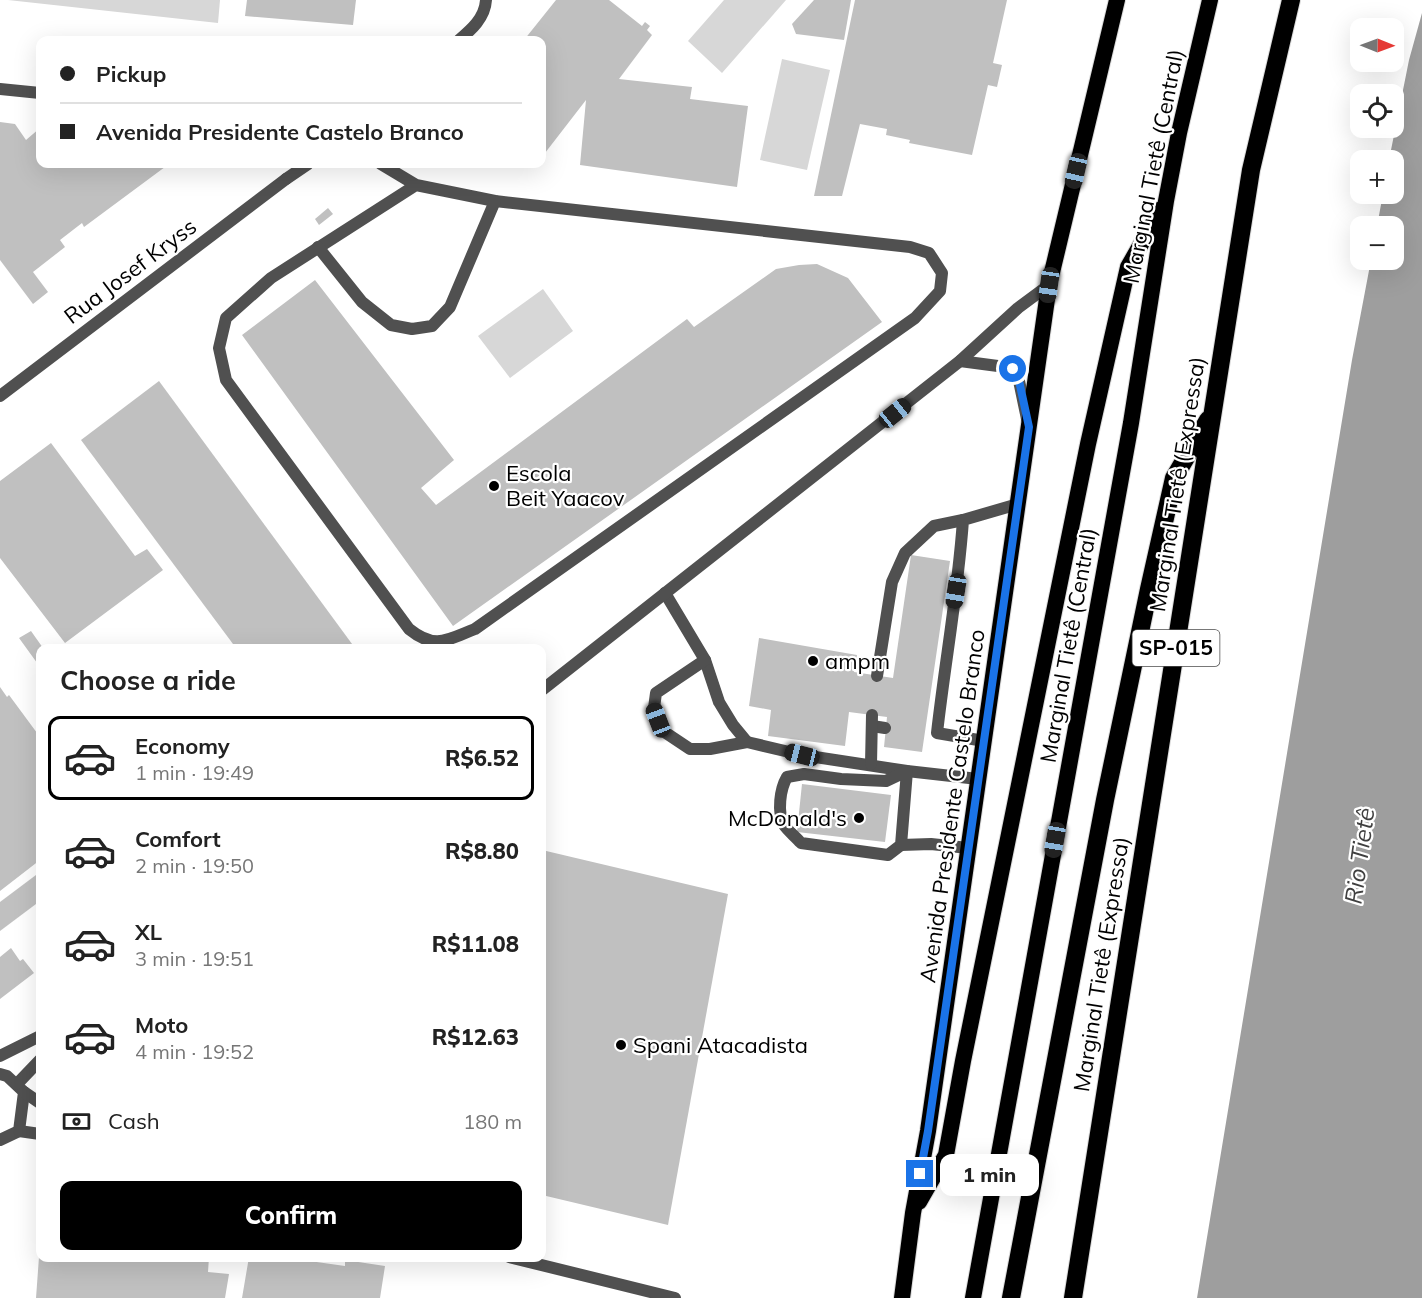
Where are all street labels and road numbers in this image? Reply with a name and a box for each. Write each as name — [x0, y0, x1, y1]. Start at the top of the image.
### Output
street label: Marginal Tietê (Central) — [1117, 46, 1189, 286]
street label: Rua Josef Kryss — [58, 212, 202, 330]
street label: Marginal Tietê (Expressa) — [1143, 354, 1211, 614]
street label: Marginal Tietê (Central) — [1034, 525, 1102, 765]
street label: Avenida Presidente Castelo Branco — [913, 627, 991, 985]
road number: SP-015 — [1132, 630, 1220, 666]
street label: Marginal Tietê (Expressa) — [1067, 834, 1135, 1094]

